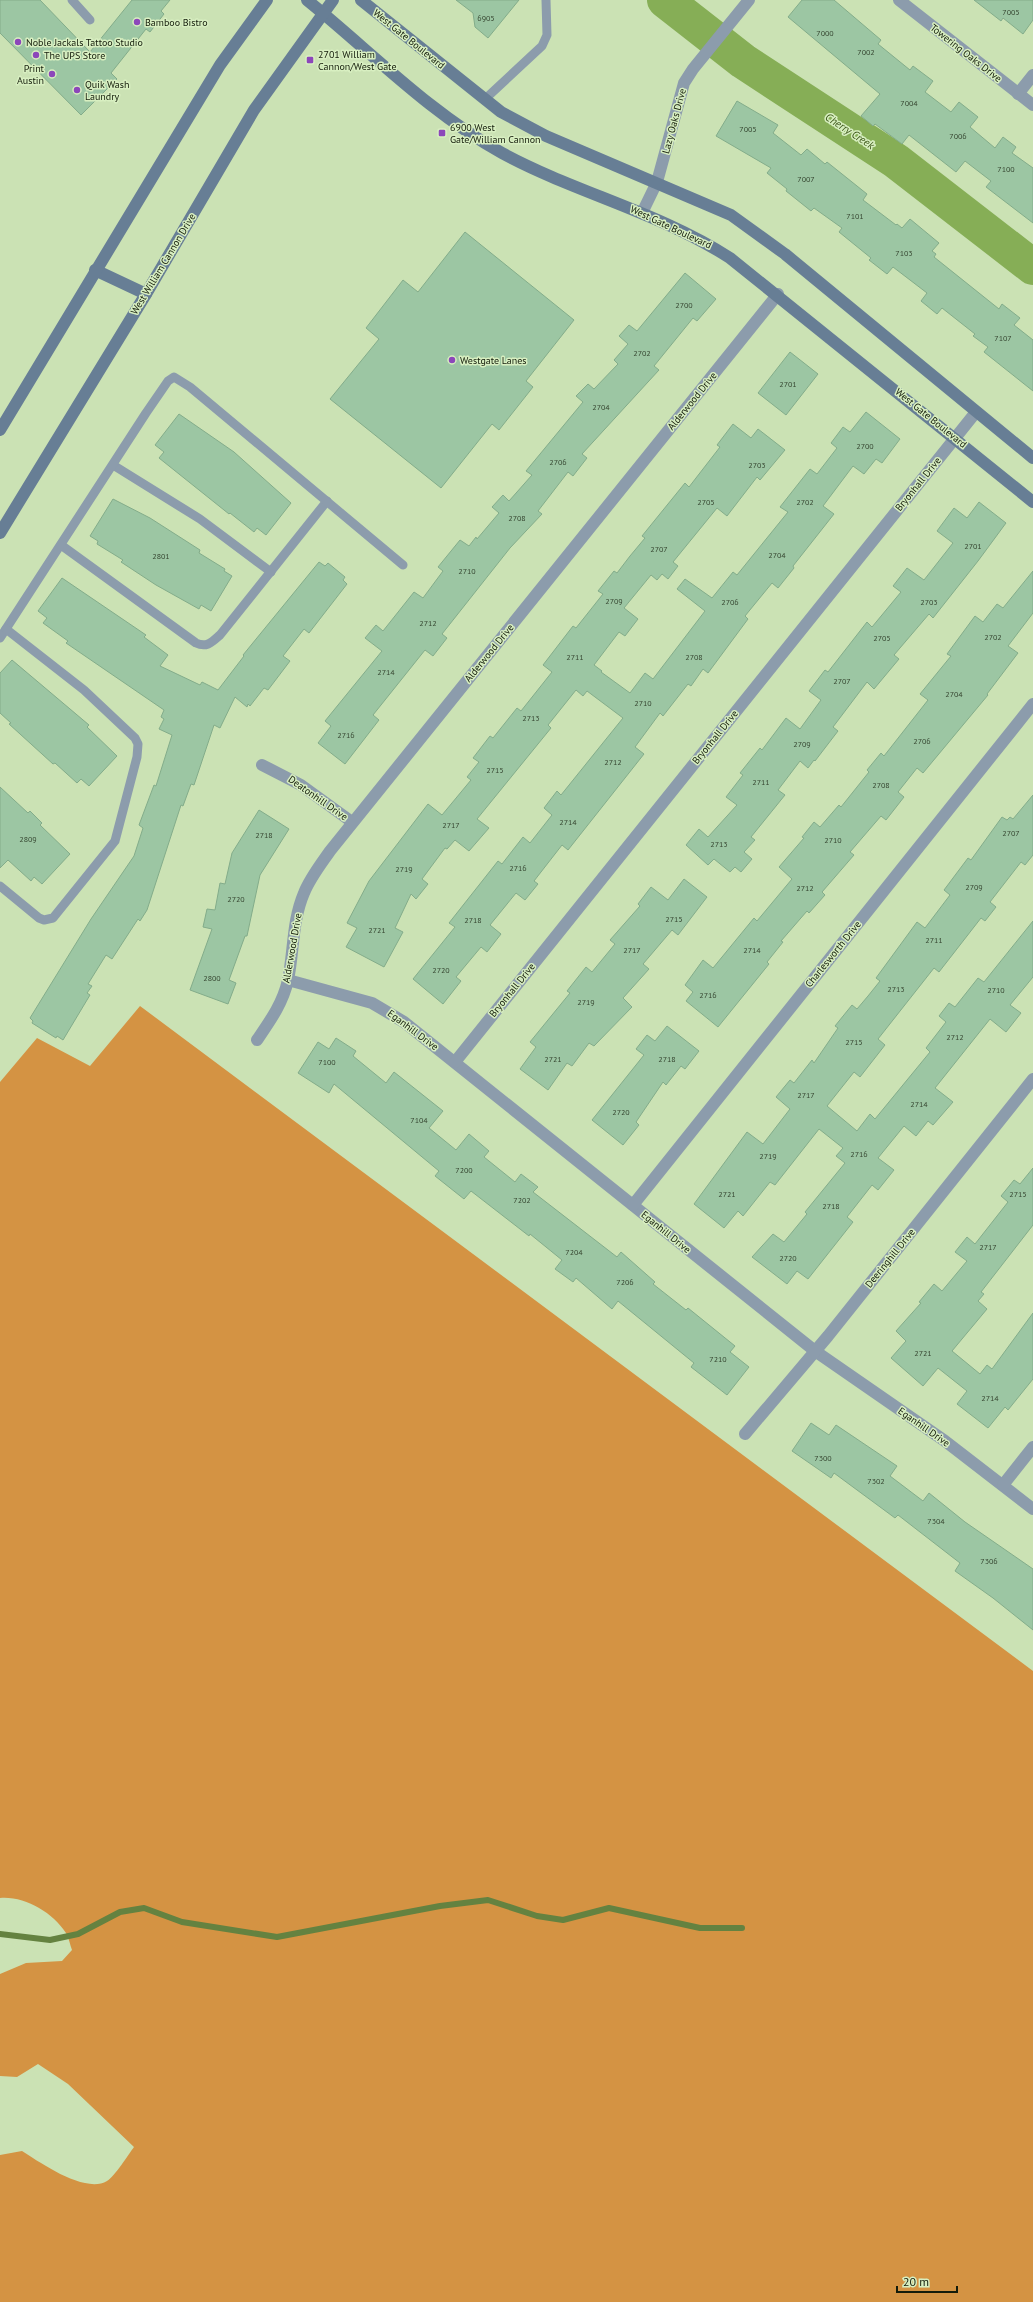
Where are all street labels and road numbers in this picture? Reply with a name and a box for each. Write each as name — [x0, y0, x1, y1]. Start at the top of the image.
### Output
street label: West Gate Boulevard — [371, 6, 447, 72]
street label: Towering Oaks Drive — [928, 21, 1004, 85]
street label: Lazy Oaks Drive — [659, 87, 689, 155]
street label: West Gate Boulevard — [628, 202, 714, 252]
street label: West William Cannon Drive — [128, 211, 198, 317]
street label: Alderwood Drive — [665, 369, 719, 433]
street label: West Gate Boulevard — [893, 385, 969, 451]
street label: Bryonhall Drive — [892, 454, 944, 514]
street label: Alderwood Drive — [462, 621, 516, 685]
street label: Bryonhall Drive — [689, 707, 741, 767]
street label: Deatonhill Drive — [286, 773, 350, 823]
street label: Alderwood Drive — [279, 912, 305, 984]
street label: Charlesworth Drive — [802, 918, 864, 990]
street label: Bryonhall Drive — [486, 960, 538, 1020]
street label: Eganhill Drive — [385, 1007, 441, 1053]
street label: Eganhill Drive — [639, 1208, 693, 1256]
street label: Deeringhill Drive — [862, 1226, 918, 1290]
street label: Eganhill Drive — [896, 1404, 952, 1450]

